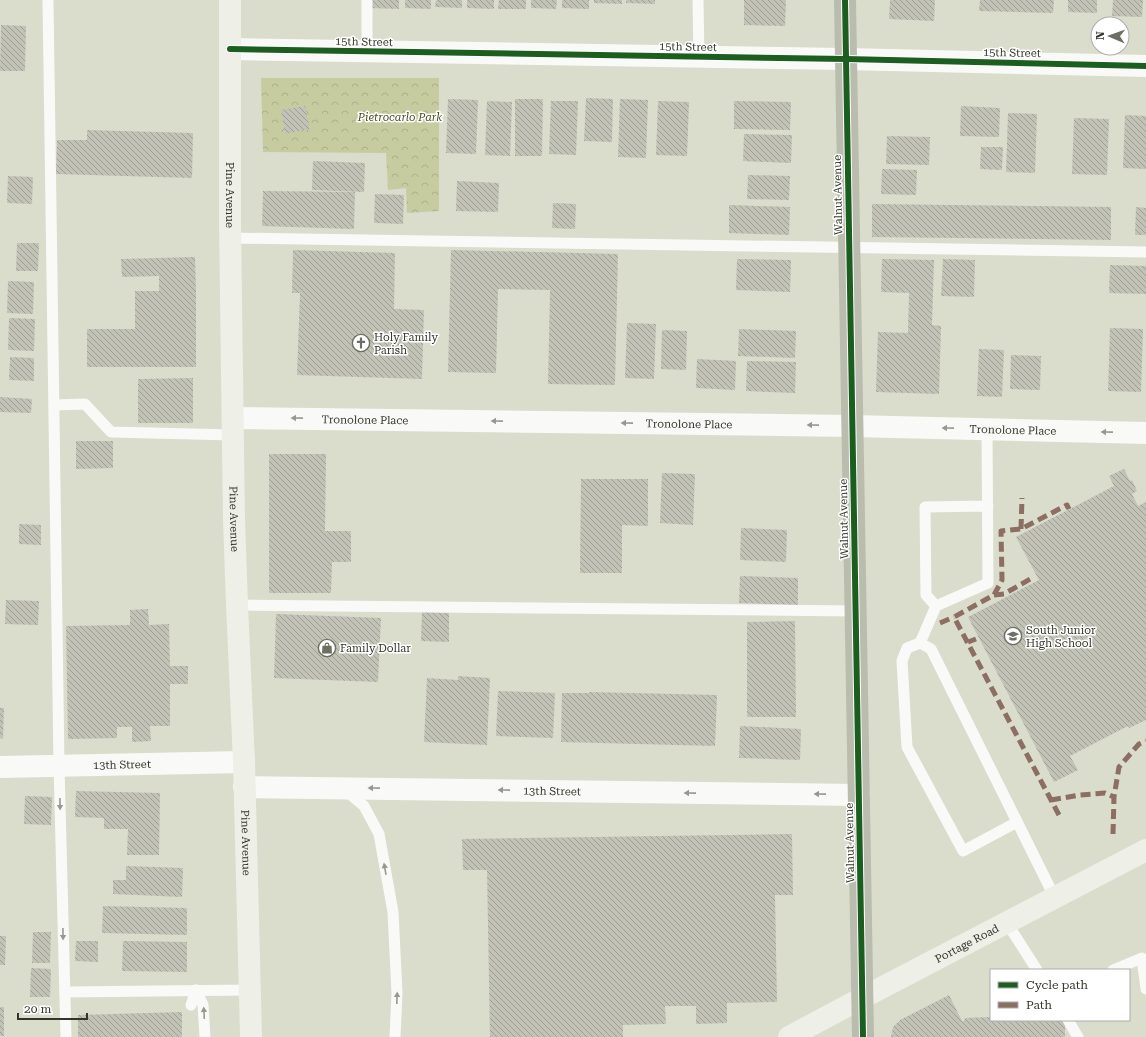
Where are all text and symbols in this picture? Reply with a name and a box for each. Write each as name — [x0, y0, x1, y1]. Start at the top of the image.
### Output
north arrow — [1090, 16, 1130, 56]
text: N — [1094, 31, 1107, 40]
street label: 15th Street — [335, 35, 393, 49]
street label: 15th Street — [659, 40, 717, 54]
street label: 15th Street — [983, 46, 1041, 60]
park label: Pietrocarlo Park — [357, 111, 442, 124]
street label: Walnut Avenue — [831, 155, 845, 235]
street label: Pine Avenue — [223, 162, 237, 228]
place label: Holy Family Parish — [374, 331, 438, 357]
church icon: Holy Family Parish — [351, 333, 371, 353]
street label: Tronolone Place — [321, 413, 409, 427]
one-way arrow — [291, 415, 303, 422]
street label: Tronolone Place — [645, 417, 732, 431]
one-way arrow — [490, 418, 503, 424]
one-way arrow — [620, 420, 633, 426]
one-way arrow — [806, 422, 819, 428]
street label: Tronolone Place — [969, 422, 1056, 437]
one-way arrow — [941, 425, 954, 431]
one-way arrow — [1100, 429, 1113, 435]
street label: Walnut Avenue — [837, 479, 851, 559]
street label: Pine Avenue — [227, 486, 242, 552]
place label: South Junior High School — [1026, 624, 1096, 650]
school or university icon: South Junior High School — [1003, 626, 1023, 646]
shop icon: Family Dollar — [317, 638, 337, 658]
place label: Family Dollar — [340, 642, 411, 655]
street label: 13th Street — [93, 757, 151, 772]
street label: 13th Street — [523, 784, 581, 798]
one-way arrow — [367, 785, 380, 791]
one-way arrow — [497, 787, 510, 793]
one-way arrow — [684, 789, 696, 796]
one-way arrow — [813, 791, 826, 797]
one-way arrow — [57, 798, 63, 811]
street label: Walnut Avenue — [843, 803, 857, 883]
street label: Pine Avenue — [239, 810, 253, 876]
one-way arrow — [382, 863, 388, 875]
street label: Portage Road — [933, 921, 1001, 965]
one-way arrow — [60, 928, 66, 941]
legend — [990, 969, 1130, 1021]
text: Cycle path — [1026, 978, 1088, 992]
one-way arrow — [394, 991, 400, 1004]
scale bar — [18, 995, 87, 1021]
text: Path — [1026, 998, 1052, 1012]
text: 20 m — [24, 1002, 51, 1016]
one-way arrow — [201, 1006, 207, 1019]

